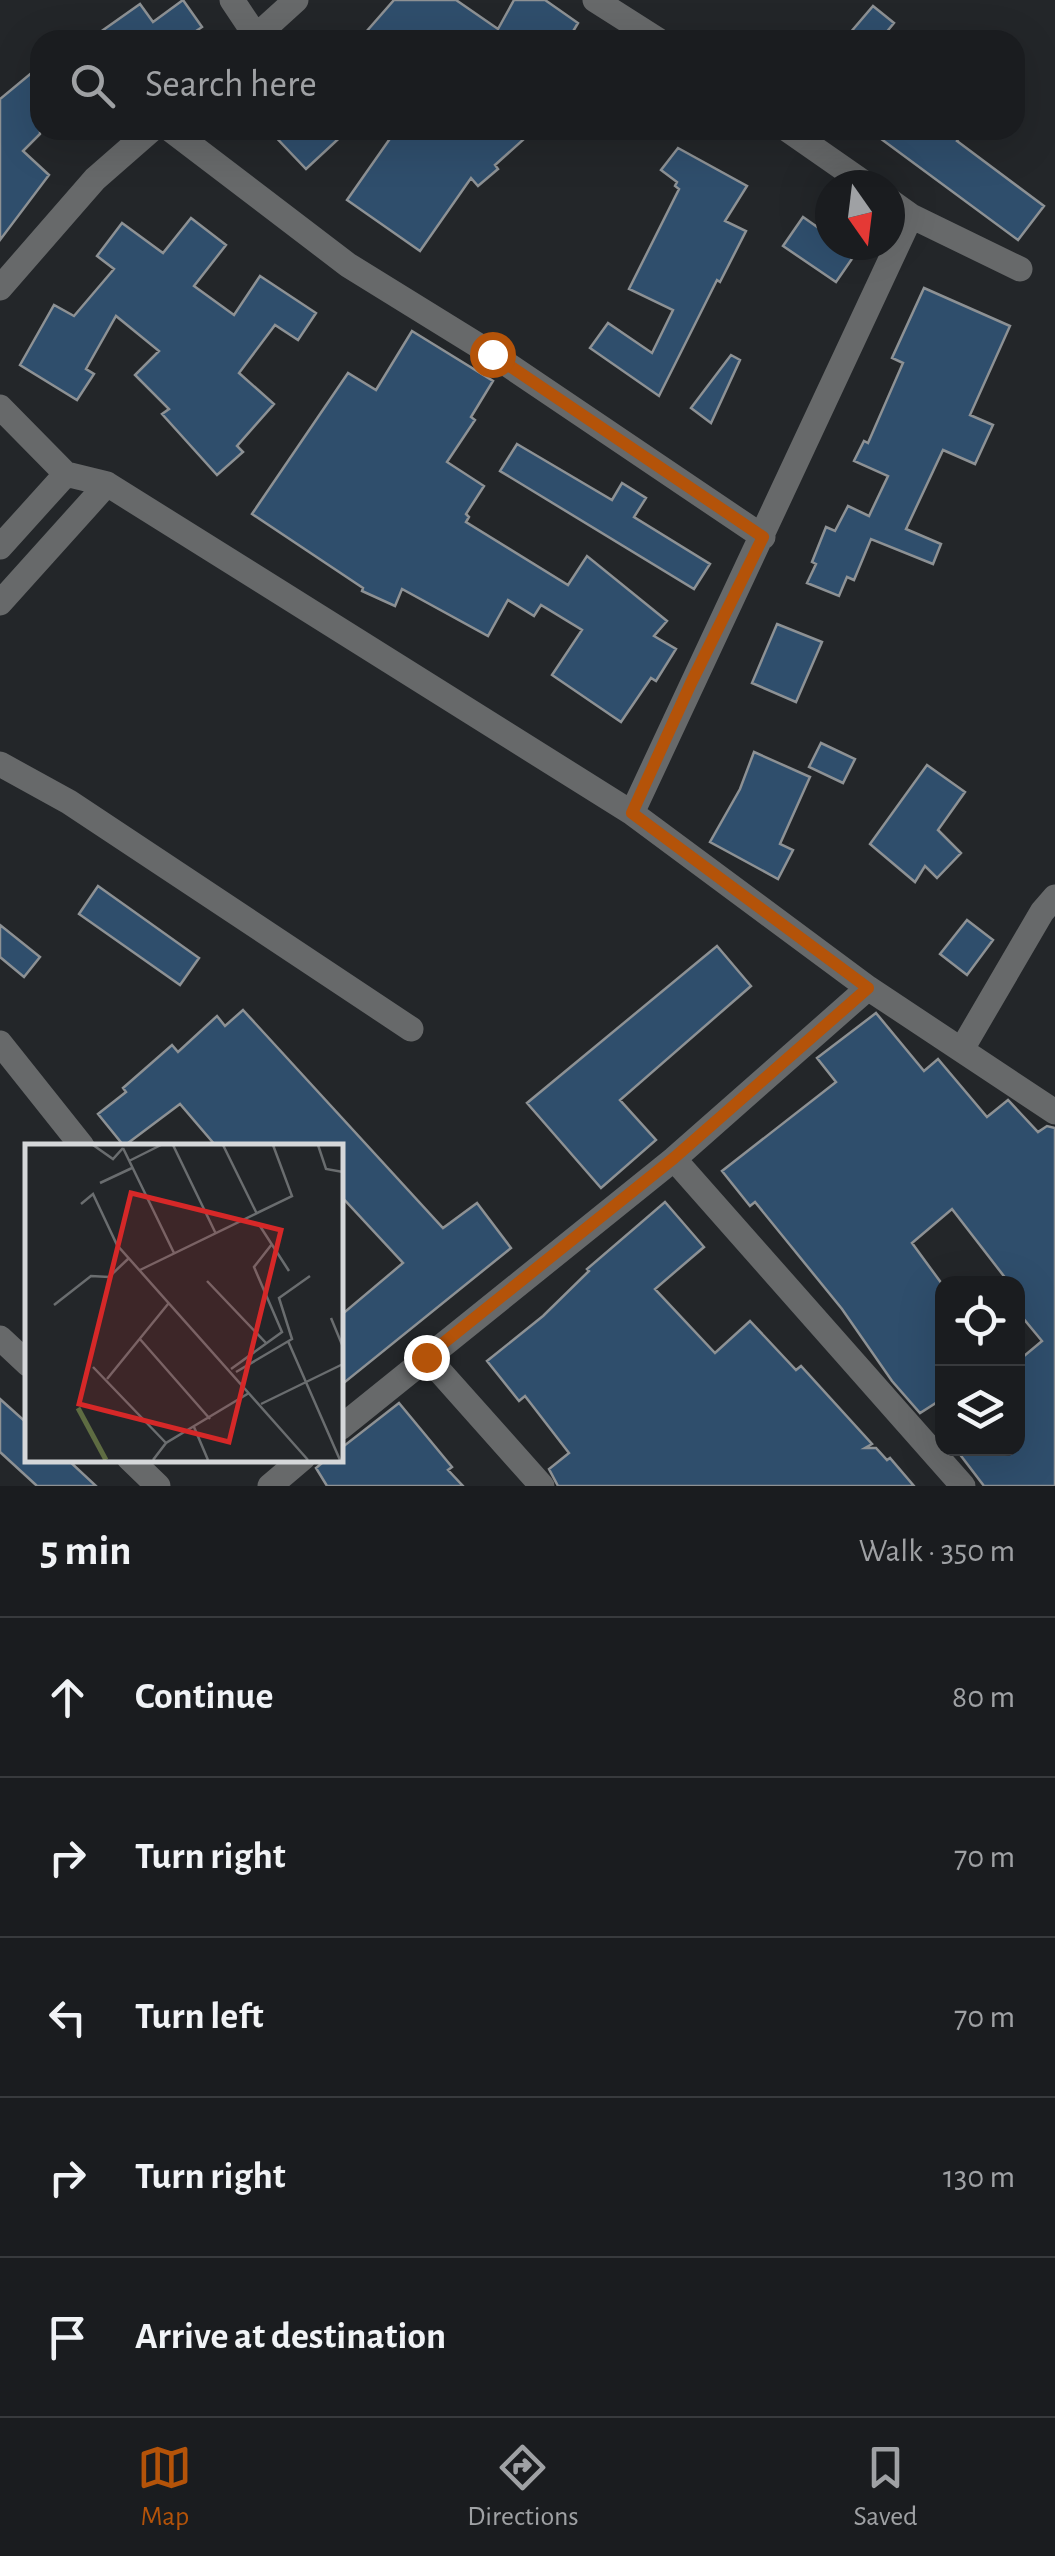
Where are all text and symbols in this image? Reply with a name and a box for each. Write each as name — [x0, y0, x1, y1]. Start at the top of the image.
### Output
search box — [30, 30, 1025, 140]
icon: search — [65, 58, 120, 113]
text: Search here — [145, 66, 317, 104]
north arrow — [815, 170, 905, 260]
route start — [470, 332, 516, 378]
inset map — [25, 1144, 342, 1461]
map controls — [935, 1276, 1025, 1456]
button: locate — [935, 1276, 1025, 1366]
route end — [404, 1335, 450, 1381]
button: layers — [935, 1366, 1025, 1456]
text: 5 min — [40, 1530, 132, 1572]
text: Walk · 350 m — [859, 1535, 1015, 1567]
icon: ahead — [40, 1670, 95, 1725]
text: Continue — [135, 1678, 273, 1716]
text: 80 m — [952, 1681, 1015, 1713]
icon: right — [40, 1830, 95, 1885]
text: Turn right — [135, 1838, 285, 1876]
text: 70 m — [954, 1841, 1015, 1873]
icon: left — [40, 1990, 95, 2045]
text: Turn left — [135, 1998, 263, 2036]
text: 70 m — [954, 2001, 1015, 2033]
icon: right — [40, 2150, 95, 2205]
text: Turn right — [135, 2158, 285, 2196]
text: 130 m — [943, 2161, 1015, 2193]
icon: arrive — [40, 2310, 95, 2365]
text: Arrive at destination — [135, 2318, 446, 2356]
tab: Map — [137, 2440, 192, 2534]
tab: Directions — [467, 2440, 579, 2534]
tab: Saved — [854, 2440, 918, 2534]

